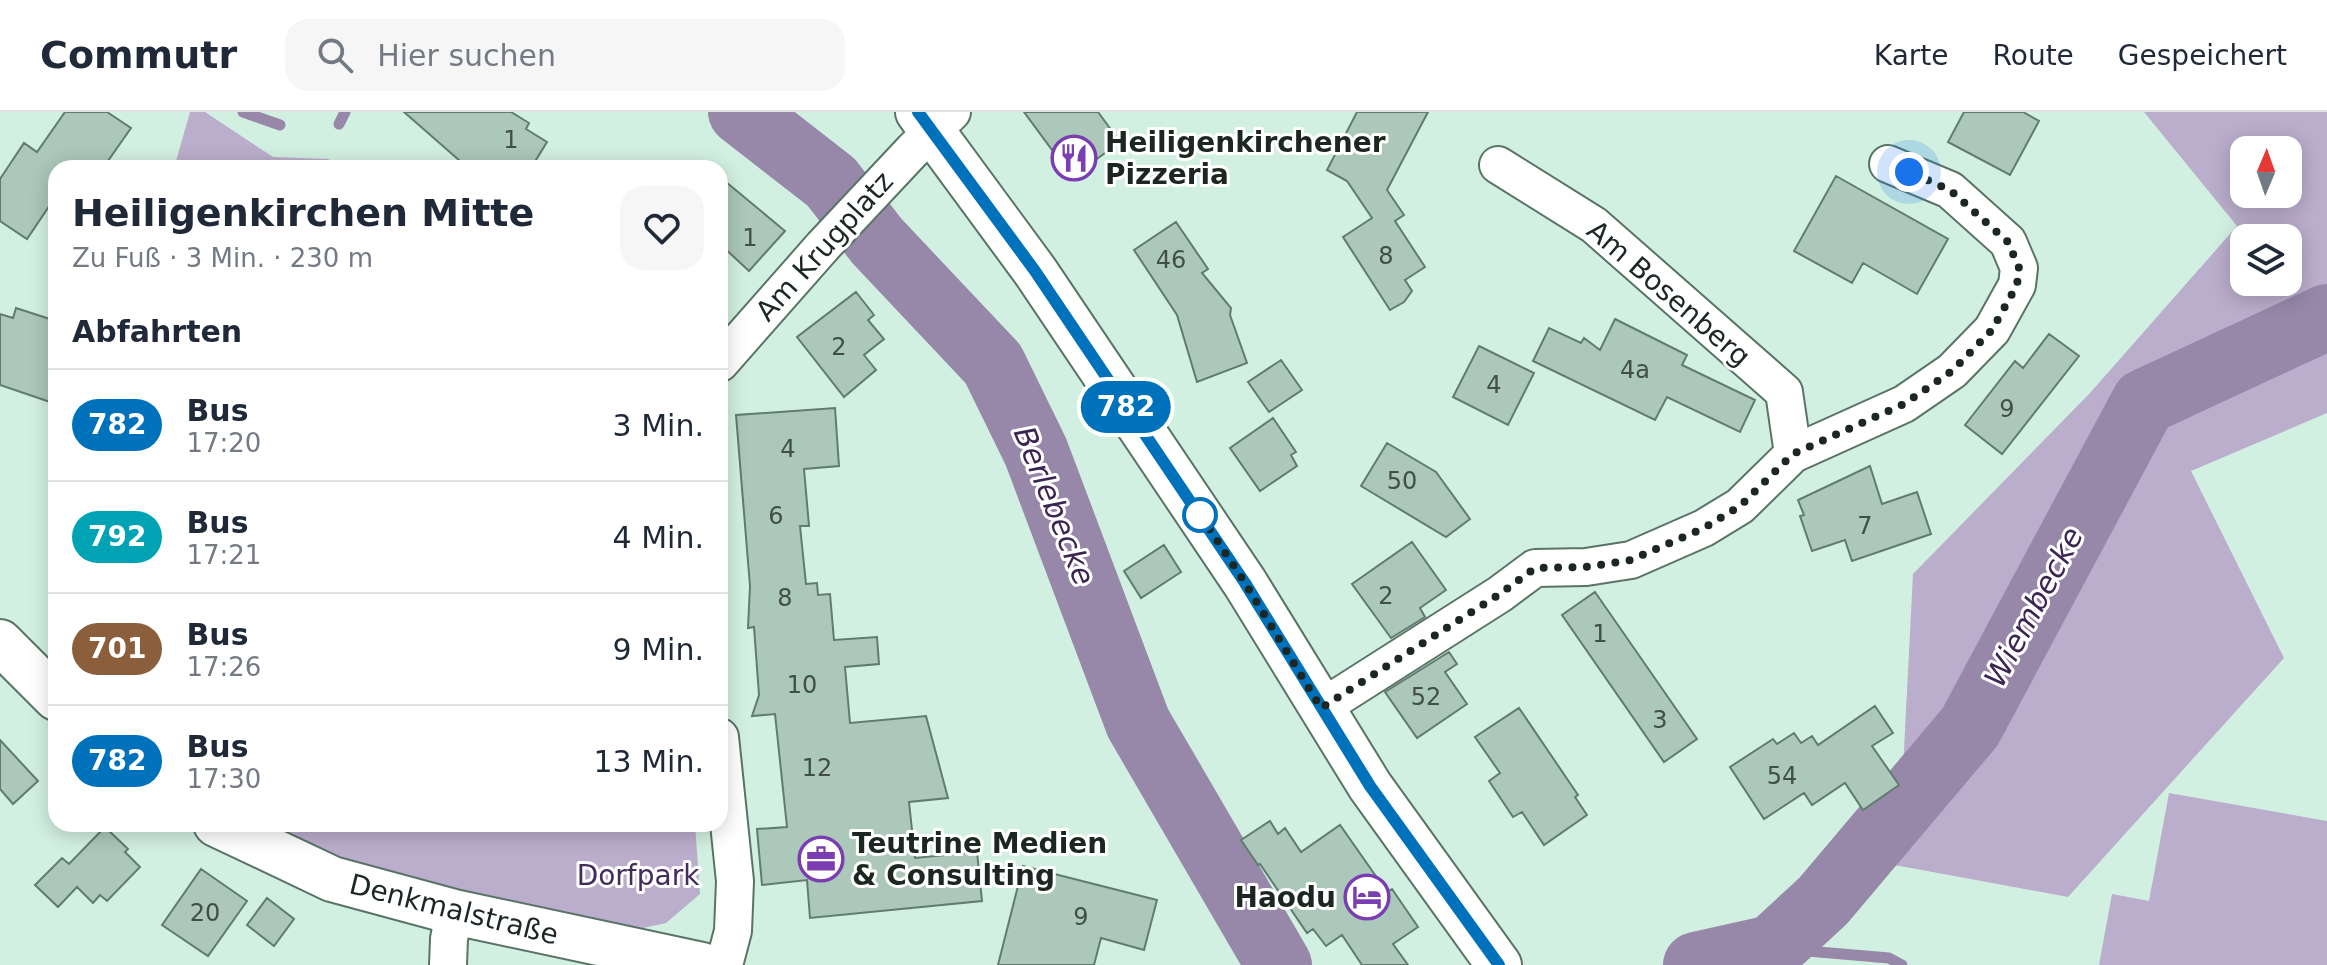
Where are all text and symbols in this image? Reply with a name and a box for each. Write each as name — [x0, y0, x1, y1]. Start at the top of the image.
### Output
search box — [285, 19, 845, 91]
text: Commutr — [40, 33, 237, 77]
icon: search — [313, 33, 357, 77]
text: Hier suchen — [377, 38, 556, 73]
text: Karte — [1874, 39, 1949, 72]
text: Route — [1993, 39, 2074, 72]
text: Gespeichert — [2118, 39, 2287, 72]
house number: 1 — [503, 126, 519, 154]
place label: Heiligenkirchener Pizzeria — [1105, 126, 1386, 191]
restaurant icon: Heiligenkirchener Pizzeria — [1050, 134, 1098, 182]
north arrow — [2230, 136, 2302, 208]
map controls — [2230, 136, 2302, 296]
your location — [1889, 152, 1929, 192]
street label: Am Krugplatz — [749, 165, 900, 328]
button: heart — [620, 186, 704, 270]
text: Heiligenkirchen Mitte — [72, 191, 534, 235]
street label: Am Bosenberg — [1580, 214, 1757, 373]
house number: 1 — [742, 224, 758, 252]
button: layers — [2230, 224, 2302, 296]
house number: 8 — [1378, 242, 1394, 270]
text: Zu Fuß · 3 Min. · 230 m — [72, 243, 373, 273]
house number: 46 — [1156, 246, 1186, 274]
text: Abfahrten — [72, 314, 242, 349]
house number: 2 — [831, 333, 847, 361]
house number: 4a — [1620, 356, 1650, 384]
house number: 4 — [1486, 371, 1502, 399]
line badge: 782 — [1080, 381, 1172, 433]
text: 782 — [1097, 390, 1155, 423]
text: Bus — [186, 393, 249, 428]
house number: 9 — [1999, 395, 2015, 423]
text: 782 — [88, 408, 146, 441]
text: 3 Min. — [613, 408, 704, 443]
water label: Berlebecke — [1007, 421, 1102, 590]
text: 17:20 — [186, 428, 261, 458]
house number: 4 — [780, 435, 796, 463]
house number: 50 — [1387, 467, 1417, 495]
unlabelled marker — [1183, 498, 1217, 532]
house number: 6 — [768, 502, 784, 530]
text: Bus — [186, 505, 249, 540]
house number: 7 — [1857, 512, 1873, 540]
text: 792 — [88, 520, 146, 553]
text: 4 Min. — [613, 520, 704, 555]
water label: Wiembecke — [1977, 521, 2090, 692]
text: 17:21 — [186, 540, 261, 570]
house number: 2 — [1378, 582, 1394, 610]
house number: 8 — [777, 584, 793, 612]
text: Bus — [186, 617, 249, 652]
house number: 1 — [1592, 620, 1608, 648]
text: 701 — [88, 632, 146, 665]
text: 9 Min. — [613, 632, 704, 667]
text: 17:26 — [186, 652, 261, 682]
house number: 10 — [787, 671, 817, 699]
house number: 52 — [1411, 683, 1441, 711]
house number: 3 — [1652, 706, 1668, 734]
text: Bus — [186, 729, 249, 764]
text: 782 — [88, 744, 146, 777]
text: 13 Min. — [594, 744, 704, 779]
house number: 12 — [802, 754, 832, 782]
house number: 54 — [1767, 762, 1797, 790]
text: 17:30 — [186, 764, 261, 794]
place label: Teutrine Medien & Consulting — [852, 827, 1107, 892]
office icon: Teutrine Medien & Consulting — [797, 835, 845, 883]
park label: Dorfpark — [577, 859, 700, 892]
street label: Denkmalstraße — [346, 868, 562, 951]
hotel icon: Haodu — [1343, 873, 1391, 921]
place label: Haodu — [1234, 881, 1336, 914]
house number: 20 — [190, 899, 220, 927]
house number: 9 — [1073, 903, 1089, 931]

